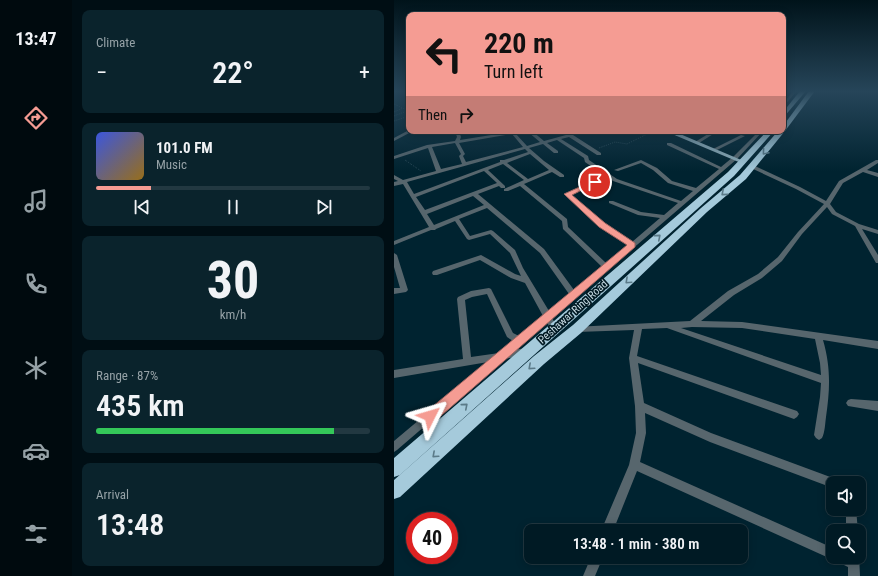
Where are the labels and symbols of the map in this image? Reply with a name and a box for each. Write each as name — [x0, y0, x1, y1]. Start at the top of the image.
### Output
one-way arrow — [763, 147, 770, 154]
pin — [578, 165, 612, 199]
one-way arrow — [721, 189, 729, 196]
one-way arrow — [653, 235, 661, 242]
one-way arrow — [625, 276, 633, 283]
street label: Peshawar Ring Road — [536, 277, 610, 347]
one-way arrow — [528, 363, 536, 370]
position arrow — [409, 395, 451, 437]
one-way arrow — [461, 404, 468, 411]
one-way arrow — [432, 450, 439, 457]
speed limit sign: 40 — [406, 512, 458, 564]

